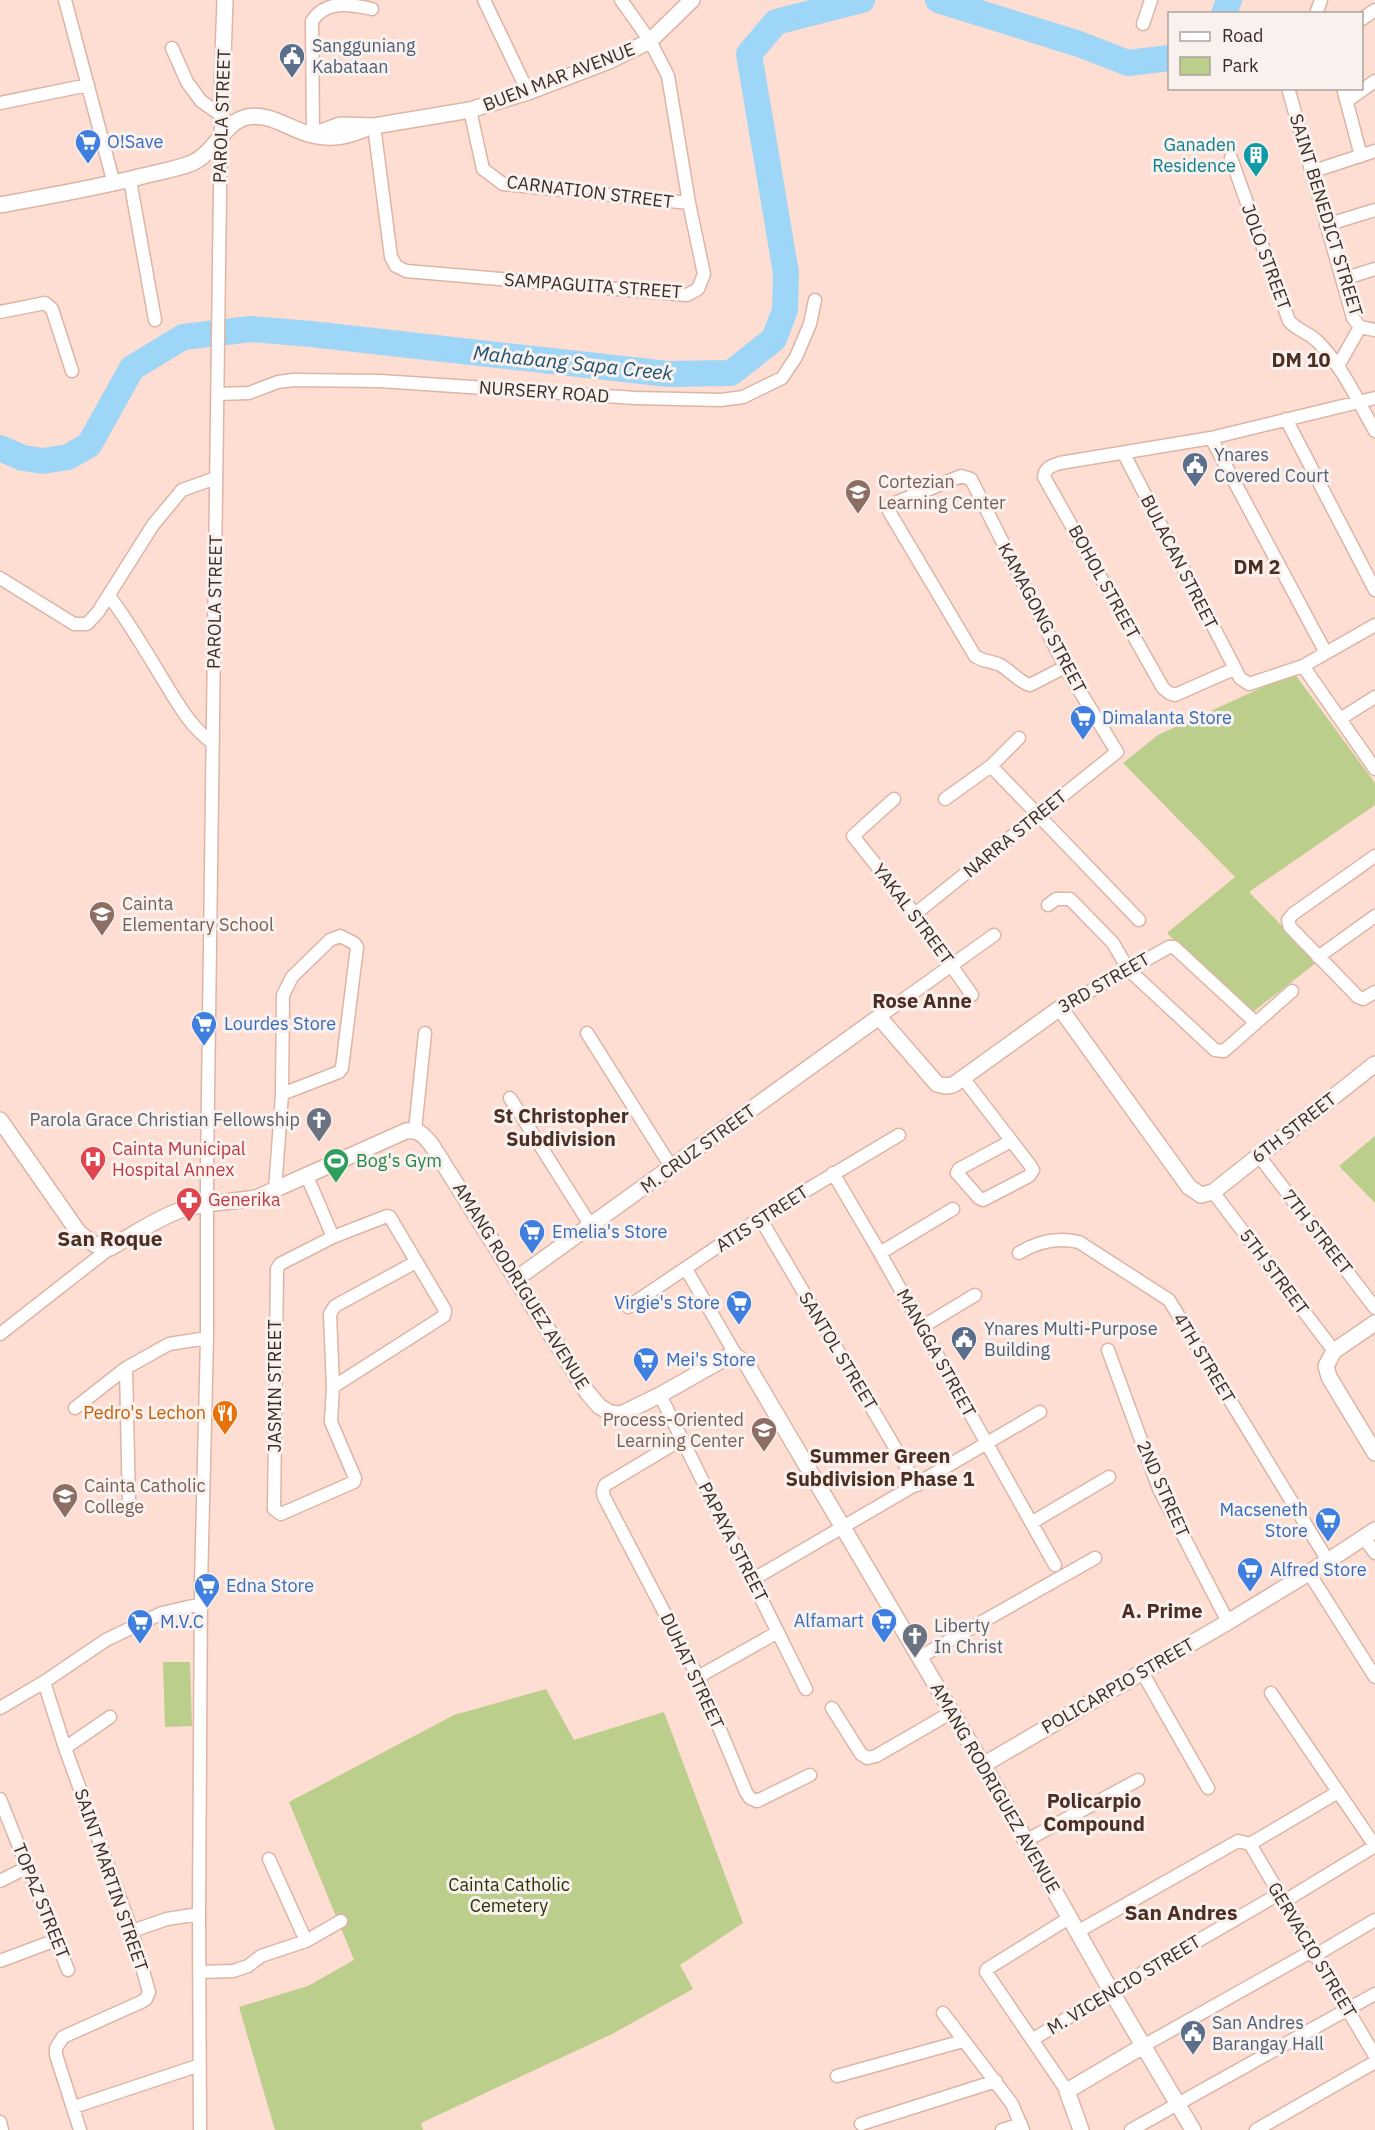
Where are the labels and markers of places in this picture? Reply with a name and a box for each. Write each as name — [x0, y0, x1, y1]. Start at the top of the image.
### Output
place label: Sangguniang Kabataan — [312, 34, 416, 78]
public building icon: Sangguniang Kabataan — [277, 41, 307, 79]
supermarket icon: O!Save — [73, 127, 103, 165]
place label: O!Save — [107, 130, 163, 153]
place label: Ganaden Residence — [1152, 133, 1236, 177]
building icon: Ganaden Residence — [1241, 140, 1271, 178]
place label: Ynares Covered Court — [1214, 443, 1329, 487]
public building icon: Ynares Covered Court — [1180, 450, 1210, 488]
place label: Cortezian Learning Center — [878, 470, 1006, 514]
school or university icon: Cortezian Learning Center — [843, 477, 873, 515]
supermarket icon: Dimalanta Store — [1068, 703, 1098, 741]
place label: Dimalanta Store — [1102, 706, 1232, 729]
place label: Cainta Elementary School — [122, 892, 274, 936]
school or university icon: Cainta Elementary School — [87, 899, 117, 937]
supermarket icon: Lourdes Store — [189, 1009, 219, 1047]
place label: Lourdes Store — [224, 1012, 336, 1035]
church icon: Parola Grace Christian Fellowship — [304, 1105, 334, 1143]
place label: Parola Grace Christian Fellowship — [30, 1108, 300, 1131]
place label: Cainta Municipal Hospital Annex — [112, 1137, 246, 1181]
hospital icon: Cainta Municipal Hospital Annex — [78, 1144, 108, 1182]
sports icon: Bog's Gym — [321, 1146, 351, 1184]
place label: Bog's Gym — [356, 1149, 442, 1172]
pharmacy icon: Generika — [174, 1185, 204, 1223]
place label: Generika — [208, 1188, 281, 1211]
supermarket icon: Emelia's Store — [517, 1217, 547, 1255]
place label: Emelia's Store — [552, 1220, 667, 1243]
supermarket icon: Virgie's Store — [724, 1288, 754, 1326]
place label: Virgie's Store — [614, 1291, 720, 1314]
place label: Ynares Multi-Purpose Building — [984, 1317, 1158, 1361]
public building icon: Ynares Multi-Purpose Building — [949, 1324, 979, 1362]
supermarket icon: Mei's Store — [631, 1345, 661, 1383]
place label: Mei's Store — [666, 1348, 756, 1371]
restaurant icon: Pedro's Lechon — [210, 1398, 240, 1436]
place label: Pedro's Lechon — [83, 1401, 206, 1424]
place label: Process-Oriented Learning Center — [603, 1408, 744, 1452]
school or university icon: Process-Oriented Learning Center — [749, 1415, 779, 1453]
place label: Cainta Catholic College — [84, 1474, 206, 1518]
school or university icon: Cainta Catholic College — [50, 1481, 80, 1519]
place label: Macseneth Store — [1219, 1498, 1308, 1542]
supermarket icon: Macseneth Store — [1313, 1505, 1343, 1543]
supermarket icon: Alfred Store — [1235, 1555, 1265, 1593]
place label: Alfred Store — [1270, 1558, 1367, 1581]
supermarket icon: Edna Store — [192, 1571, 222, 1609]
place label: Edna Store — [226, 1574, 314, 1597]
supermarket icon: Alfamart — [869, 1606, 899, 1644]
supermarket icon: M.V.C — [125, 1607, 155, 1645]
place label: Alfamart — [794, 1609, 864, 1632]
place label: M.V.C — [160, 1610, 204, 1633]
place label: Liberty In Christ — [934, 1614, 1003, 1658]
church icon: Liberty In Christ — [900, 1621, 930, 1659]
place label: San Andres Barangay Hall — [1212, 2011, 1324, 2055]
public building icon: San Andres Barangay Hall — [1178, 2018, 1208, 2056]

